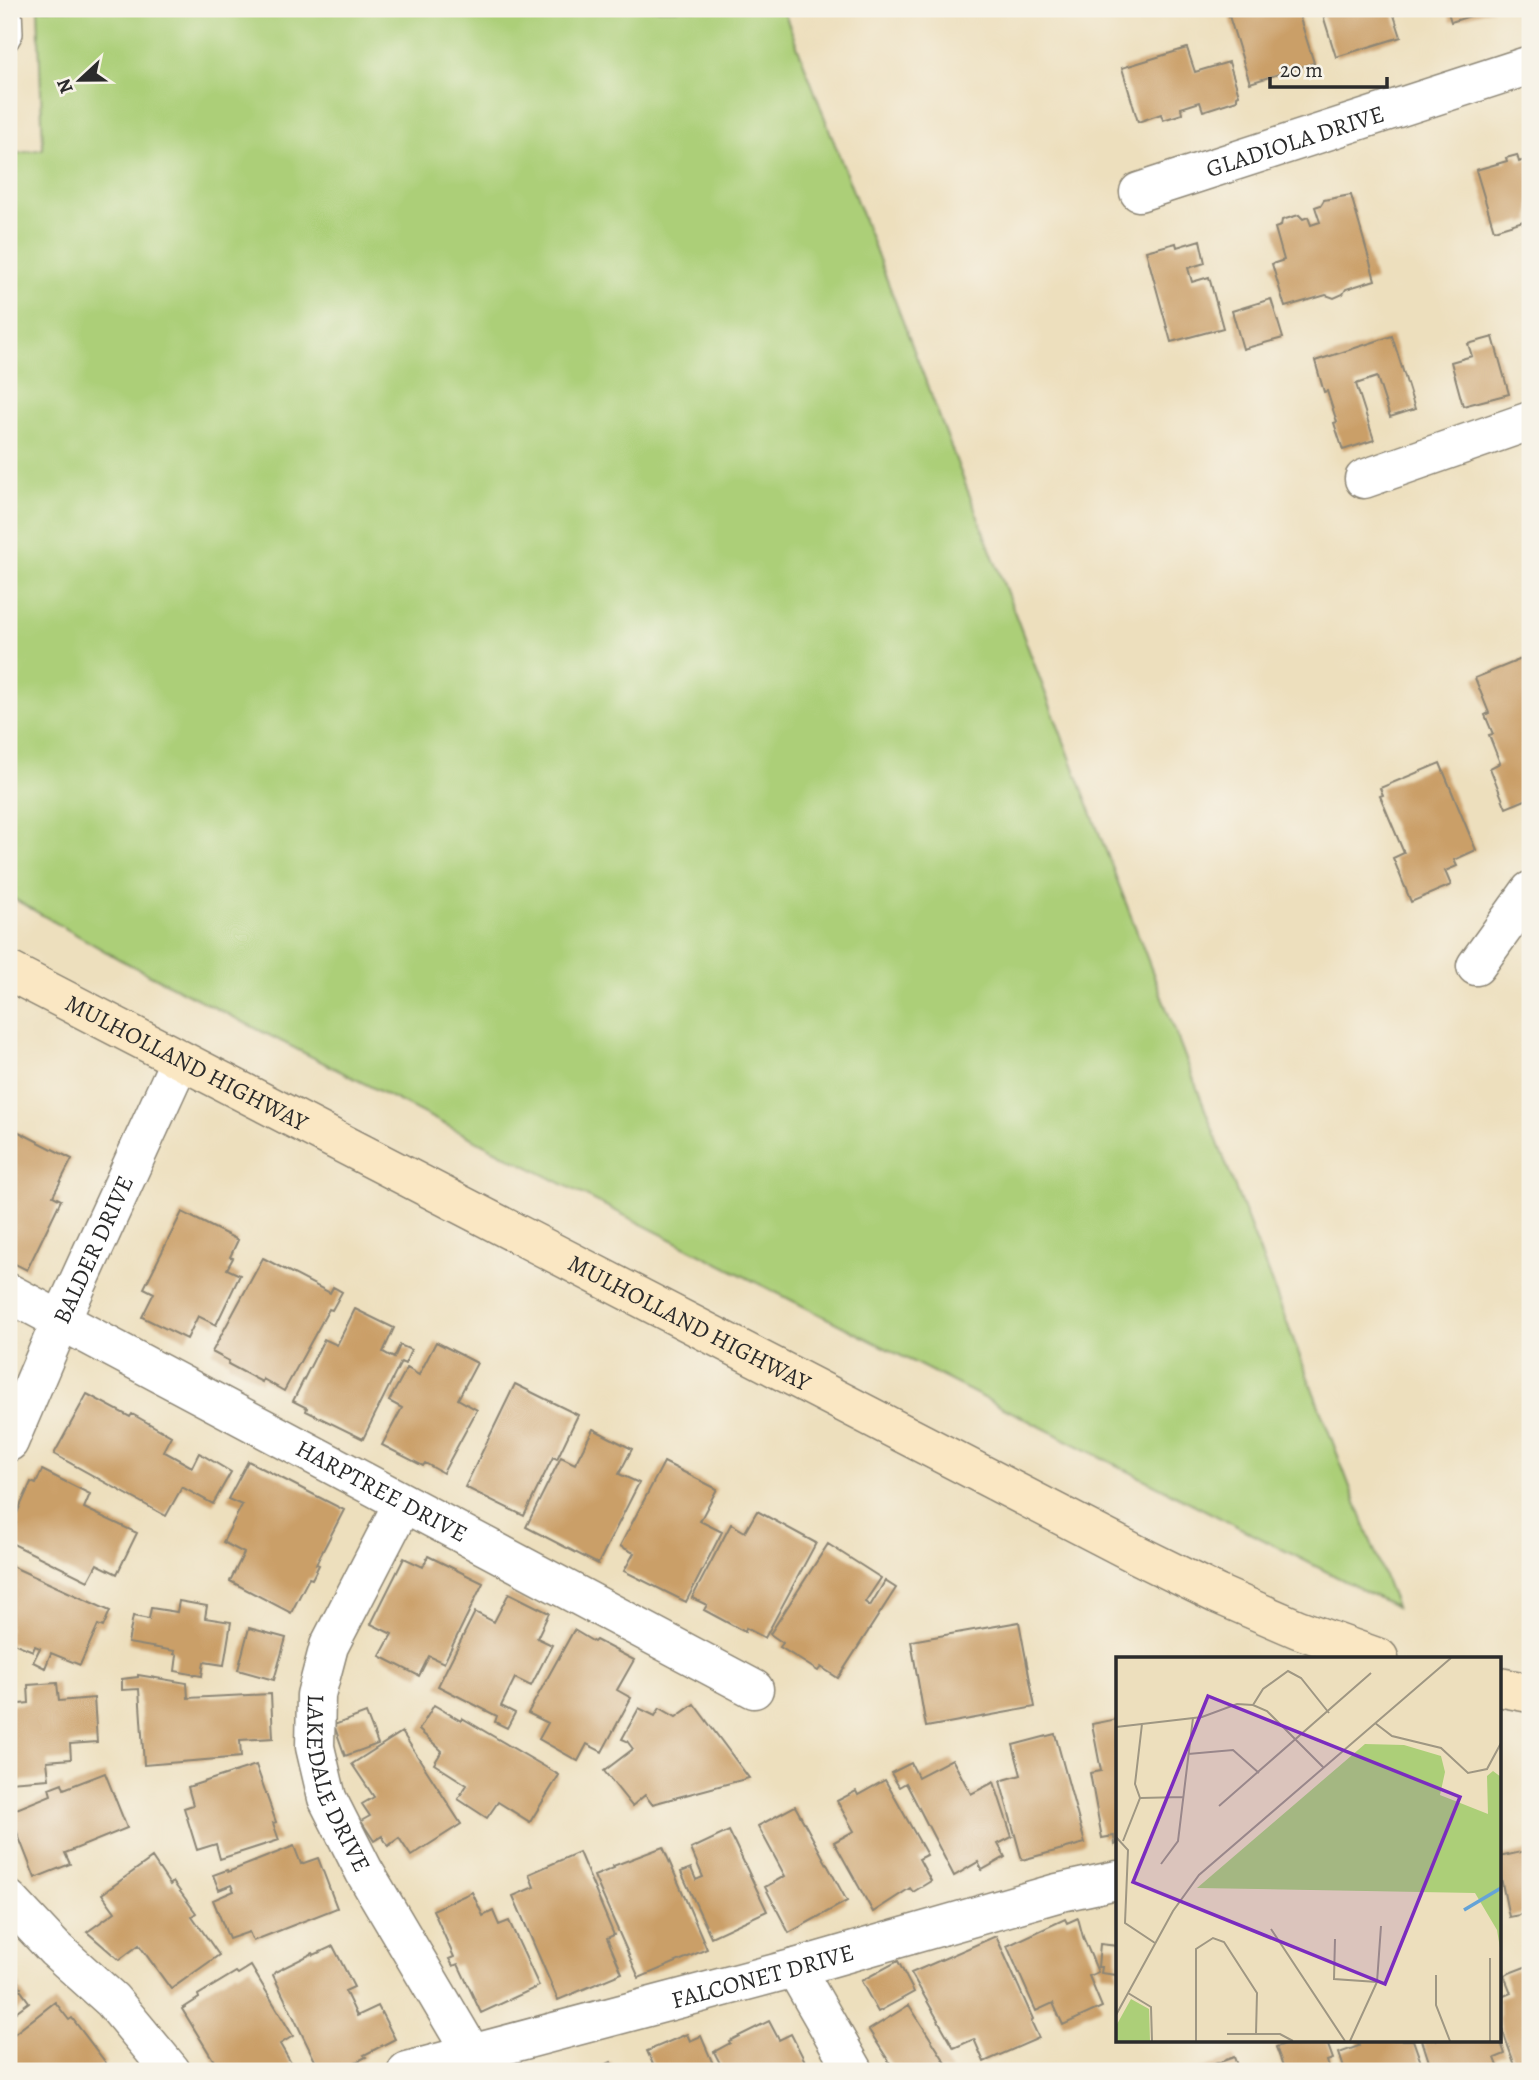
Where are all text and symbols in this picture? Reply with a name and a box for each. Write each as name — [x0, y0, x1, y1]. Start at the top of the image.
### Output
north arrow — [46, 46, 116, 116]
scale bar — [1270, 46, 1387, 90]
text: 20 m — [1280, 56, 1323, 84]
text: N — [50, 75, 80, 97]
street label: GLADIOLA DRIVE — [1202, 97, 1388, 185]
street label: MULHOLLAND HIGHWAY — [60, 987, 314, 1139]
street label: BALDER DRIVE — [45, 1170, 141, 1329]
street label: MULHOLLAND HIGHWAY — [563, 1247, 817, 1399]
street label: HARPTREE DRIVE — [290, 1432, 473, 1550]
inset map — [1116, 1657, 1500, 2042]
street label: LAKEDALE DRIVE — [299, 1694, 378, 1878]
street label: FALCONET DRIVE — [668, 1936, 858, 2016]

